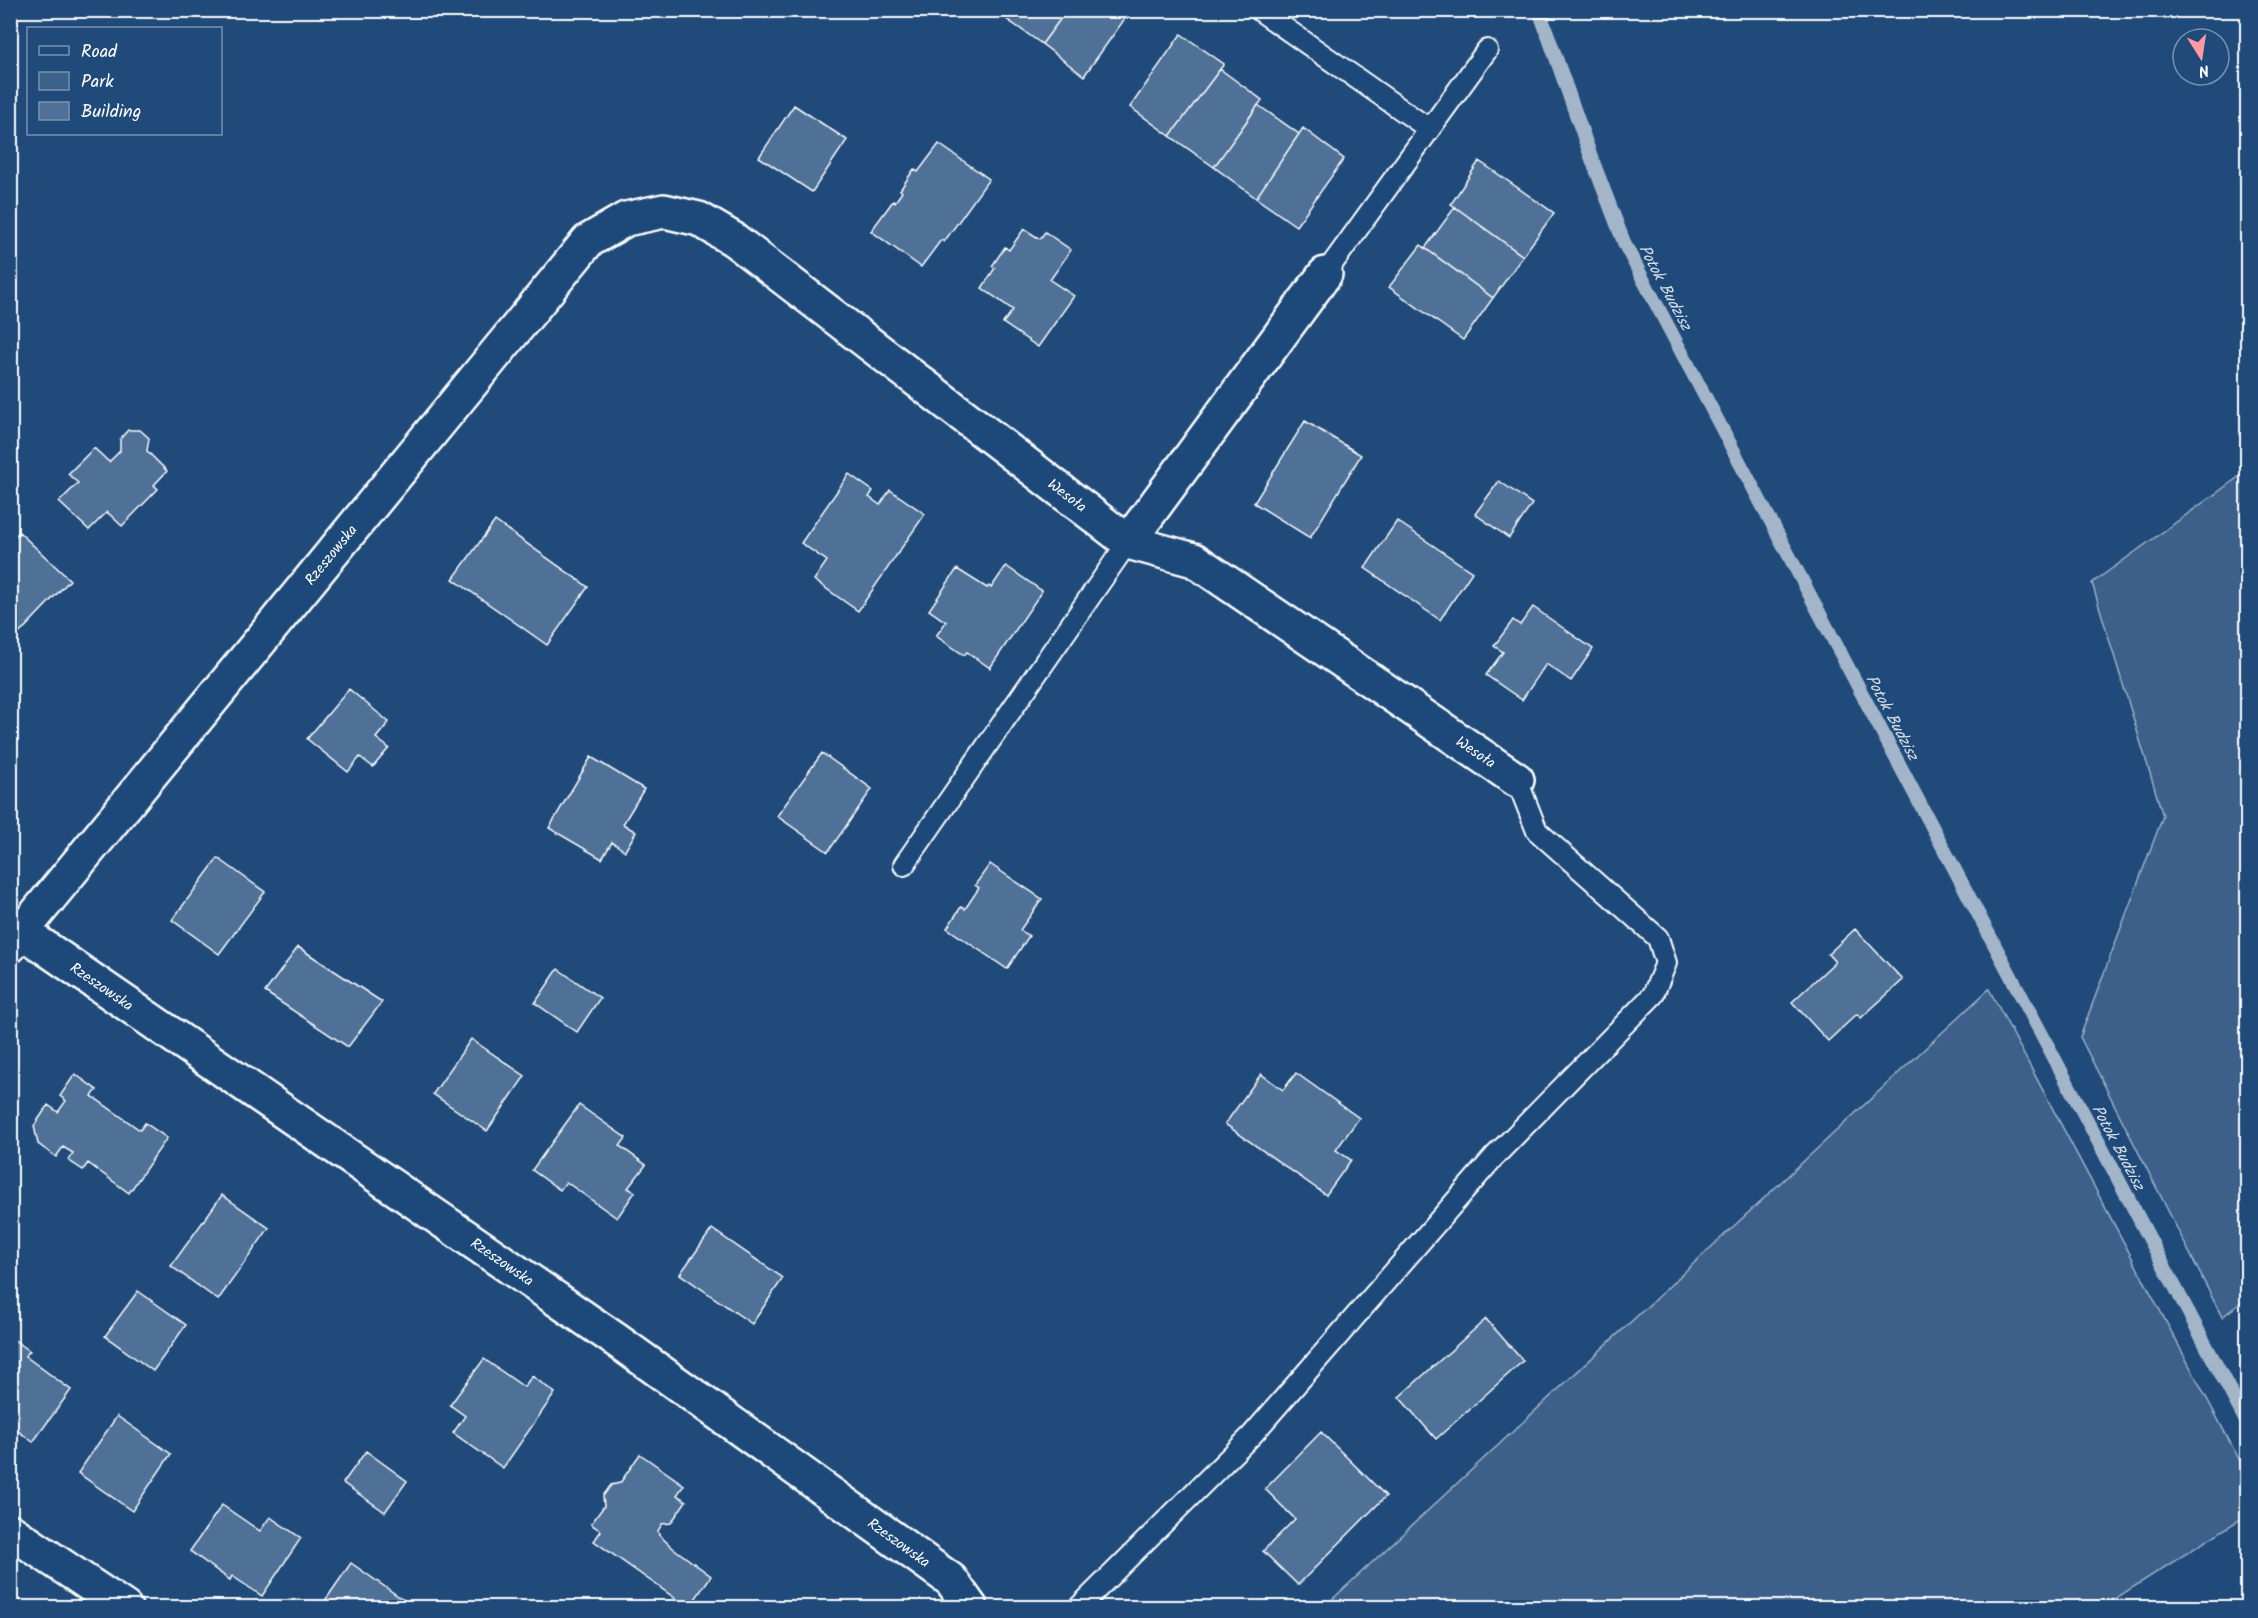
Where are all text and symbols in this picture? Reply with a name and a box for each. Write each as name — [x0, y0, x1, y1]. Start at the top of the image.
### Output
legend — [27, 27, 222, 135]
north arrow — [2171, 27, 2231, 87]
text: Road — [81, 38, 118, 67]
text: N — [2196, 57, 2211, 83]
text: Park — [81, 68, 114, 97]
text: Building — [81, 98, 141, 127]
water label: Potok Budzisz — [1632, 240, 1699, 337]
street label: Wesoła — [1042, 473, 1091, 519]
street label: Rzeszowska — [299, 520, 364, 591]
water label: Potok Budzisz — [1859, 670, 1926, 767]
street label: Wesoła — [1450, 730, 1500, 775]
street label: Rzeszowska — [65, 957, 138, 1018]
water label: Potok Budzisz — [2085, 1100, 2152, 1197]
street label: Rzeszowska — [465, 1232, 538, 1293]
street label: Rzeszowska — [862, 1513, 935, 1574]

